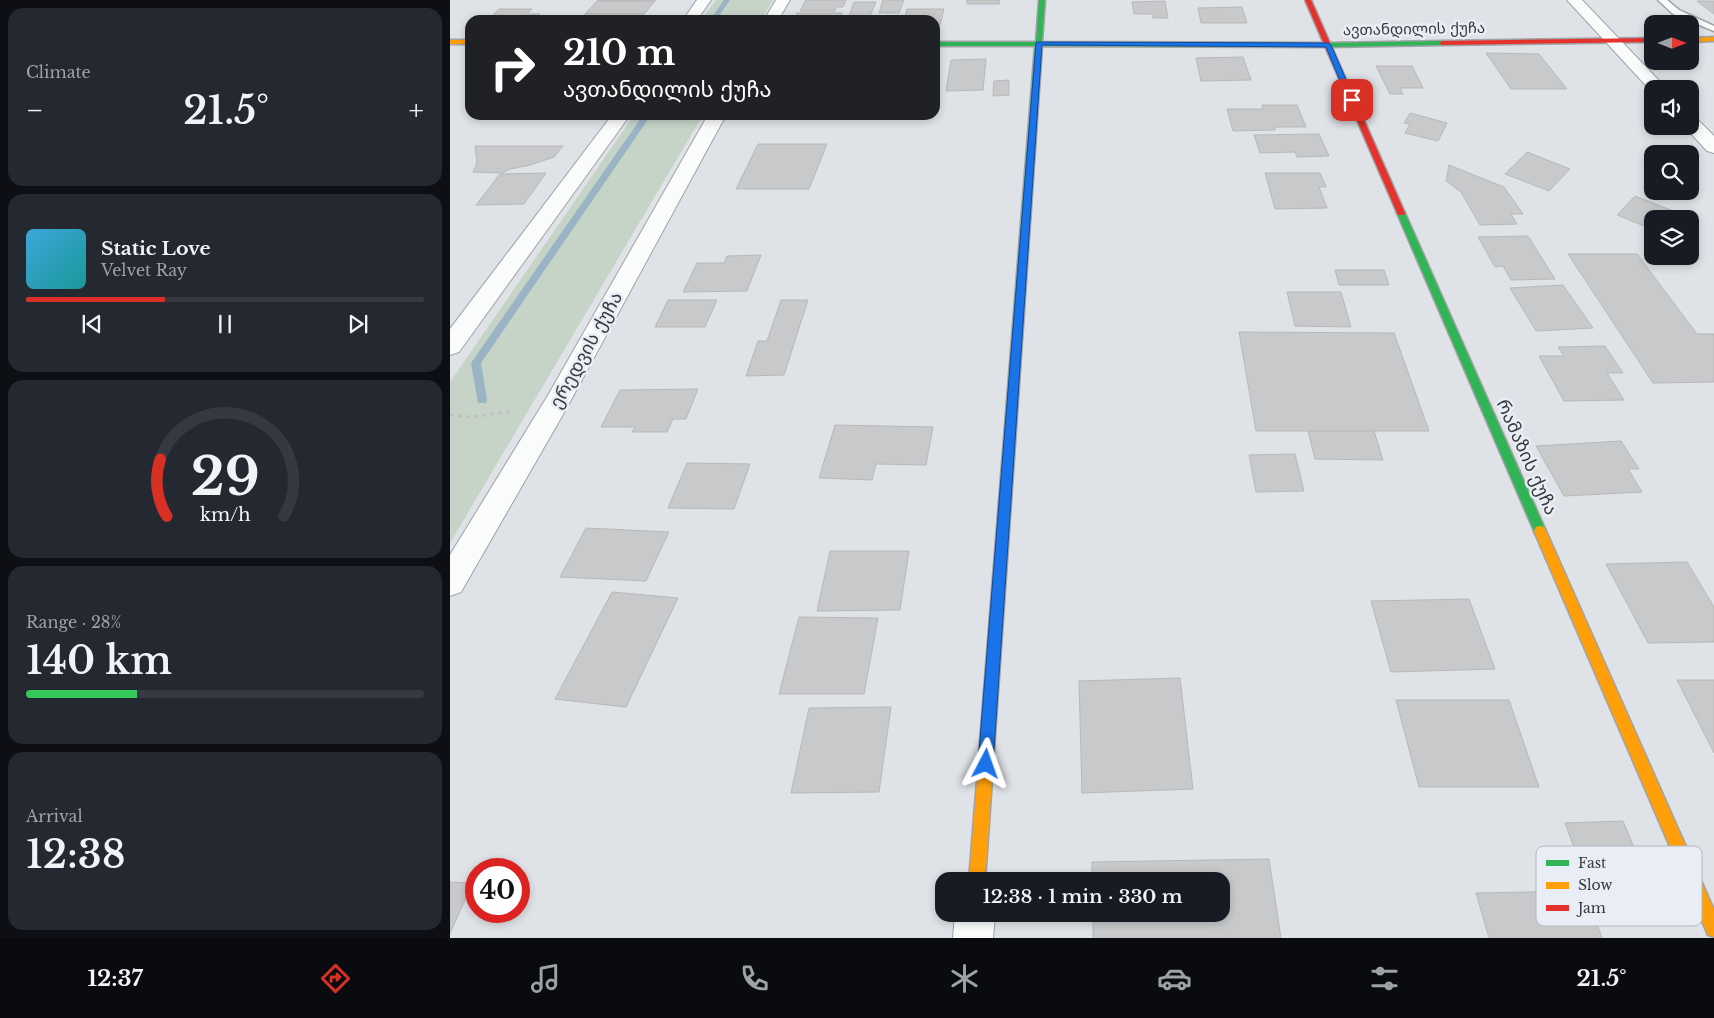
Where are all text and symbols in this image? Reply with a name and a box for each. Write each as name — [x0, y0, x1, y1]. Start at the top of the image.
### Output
north arrow — [1644, 15, 1699, 70]
map controls — [1644, 15, 1699, 265]
street label: ავთანდილის ქუჩა — [1343, 18, 1485, 39]
text: 210 m — [563, 31, 676, 74]
icon: right — [480, 35, 545, 100]
text: Climate — [26, 62, 91, 82]
text: ავთანდილის ქუჩა — [563, 76, 772, 103]
pin — [1331, 79, 1373, 121]
button: sound — [1644, 80, 1699, 135]
icon: arrive — [1338, 86, 1366, 114]
text: 21.5° — [183, 87, 269, 134]
text: − — [26, 93, 44, 128]
text: + — [409, 93, 424, 128]
button: search — [1644, 145, 1699, 200]
button: layers — [1644, 210, 1699, 265]
text: Static Love — [101, 237, 211, 260]
text: Velvet Ray — [101, 260, 187, 280]
street label: ერედვის ქუჩა — [545, 288, 627, 412]
icon: previous — [78, 310, 106, 338]
icon: pause — [211, 310, 239, 338]
icon: next — [344, 310, 372, 338]
street label: რამაზის ქუჩა — [1492, 396, 1562, 518]
text: 29 — [191, 445, 259, 509]
text: km/h — [200, 504, 250, 526]
text: Range · 28% — [26, 612, 121, 632]
text: 140 km — [26, 637, 172, 684]
position arrow — [959, 737, 1011, 789]
text: Arrival — [26, 806, 83, 826]
text: 12:38 — [26, 831, 126, 878]
legend — [1536, 846, 1702, 926]
text: Fast — [1578, 854, 1607, 872]
speed limit sign: 40 — [465, 858, 530, 923]
text: Slow — [1578, 876, 1612, 894]
text: 12:38 · 1 min · 330 m — [983, 885, 1182, 908]
text: Jam — [1576, 899, 1606, 917]
icon: directions — [318, 961, 353, 996]
icon: music — [528, 961, 563, 996]
icon: phone — [737, 961, 772, 996]
icon: climate — [947, 961, 982, 996]
icon: car — [1157, 961, 1192, 996]
icon: filters — [1367, 961, 1402, 996]
text: 12:37 — [87, 965, 143, 992]
text: 21.5° — [1577, 965, 1627, 992]

